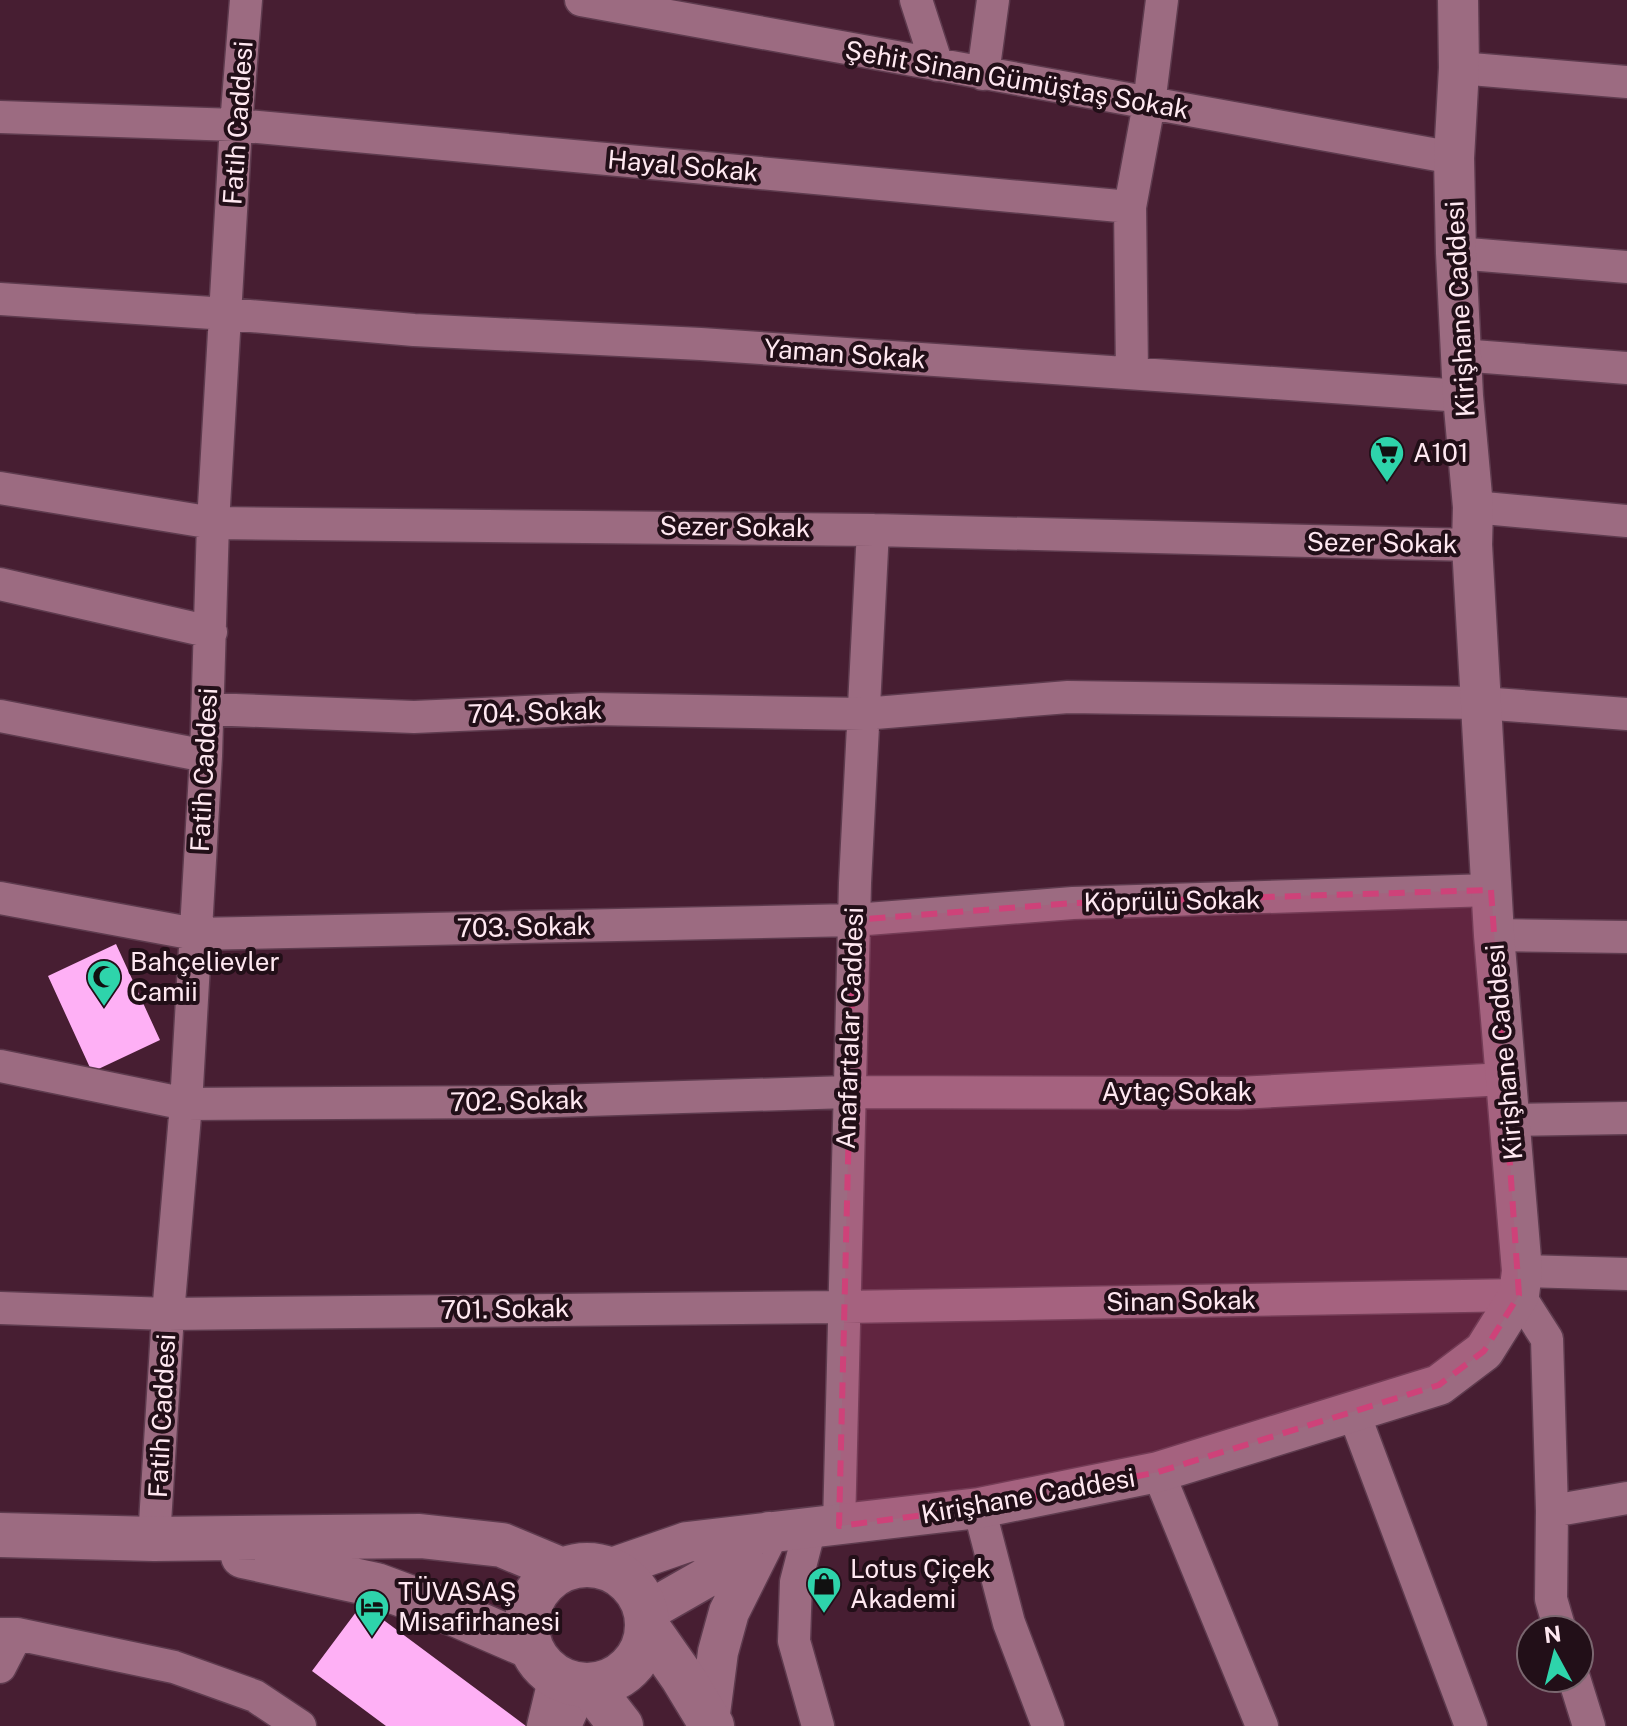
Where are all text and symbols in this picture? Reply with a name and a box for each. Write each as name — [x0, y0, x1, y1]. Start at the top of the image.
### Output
street label: Şehit Sinan Gümüştaş Sokak — [843, 34, 1191, 125]
street label: Fatih Caddesi — [216, 40, 259, 206]
street label: Hayal Sokak — [606, 143, 760, 188]
street label: Kirişhane Caddesi — [1438, 200, 1481, 418]
street label: Yaman Sokak — [763, 332, 927, 375]
supermarket icon: A101 — [1368, 434, 1406, 484]
place label: A101 — [1413, 437, 1469, 468]
street label: Sezer Sokak — [659, 510, 811, 543]
street label: Sezer Sokak — [1306, 526, 1458, 559]
street label: Fatih Caddesi — [184, 687, 223, 853]
street label: 704. Sokak — [467, 694, 603, 729]
street label: Köprülü Sokak — [1083, 883, 1261, 918]
street label: Anafartalar Caddesi — [830, 906, 869, 1150]
street label: 703. Sokak — [456, 910, 592, 943]
street label: Kirişhane Caddesi — [1479, 943, 1528, 1161]
place label: Bahçelievler Camii — [130, 946, 280, 1007]
mosque icon: Bahçelievler Camii — [85, 958, 123, 1008]
street label: Aytaç Sokak — [1102, 1076, 1252, 1107]
street label: 702. Sokak — [450, 1084, 584, 1117]
street label: Sinan Sokak — [1106, 1284, 1256, 1317]
street label: 701. Sokak — [440, 1292, 570, 1325]
street label: Fatih Caddesi — [142, 1333, 181, 1499]
street label: Kirişhane Caddesi — [919, 1461, 1137, 1530]
place label: Lotus Çiçek Akademi — [850, 1553, 991, 1614]
shop icon: Lotus Çiçek Akademi — [805, 1565, 843, 1615]
place label: TÜVASAŞ Misafirhanesi — [398, 1576, 560, 1637]
hotel icon: TÜVASAŞ Misafirhanesi — [353, 1588, 391, 1638]
north arrow — [1515, 1614, 1595, 1694]
text: N — [1542, 1620, 1563, 1648]

